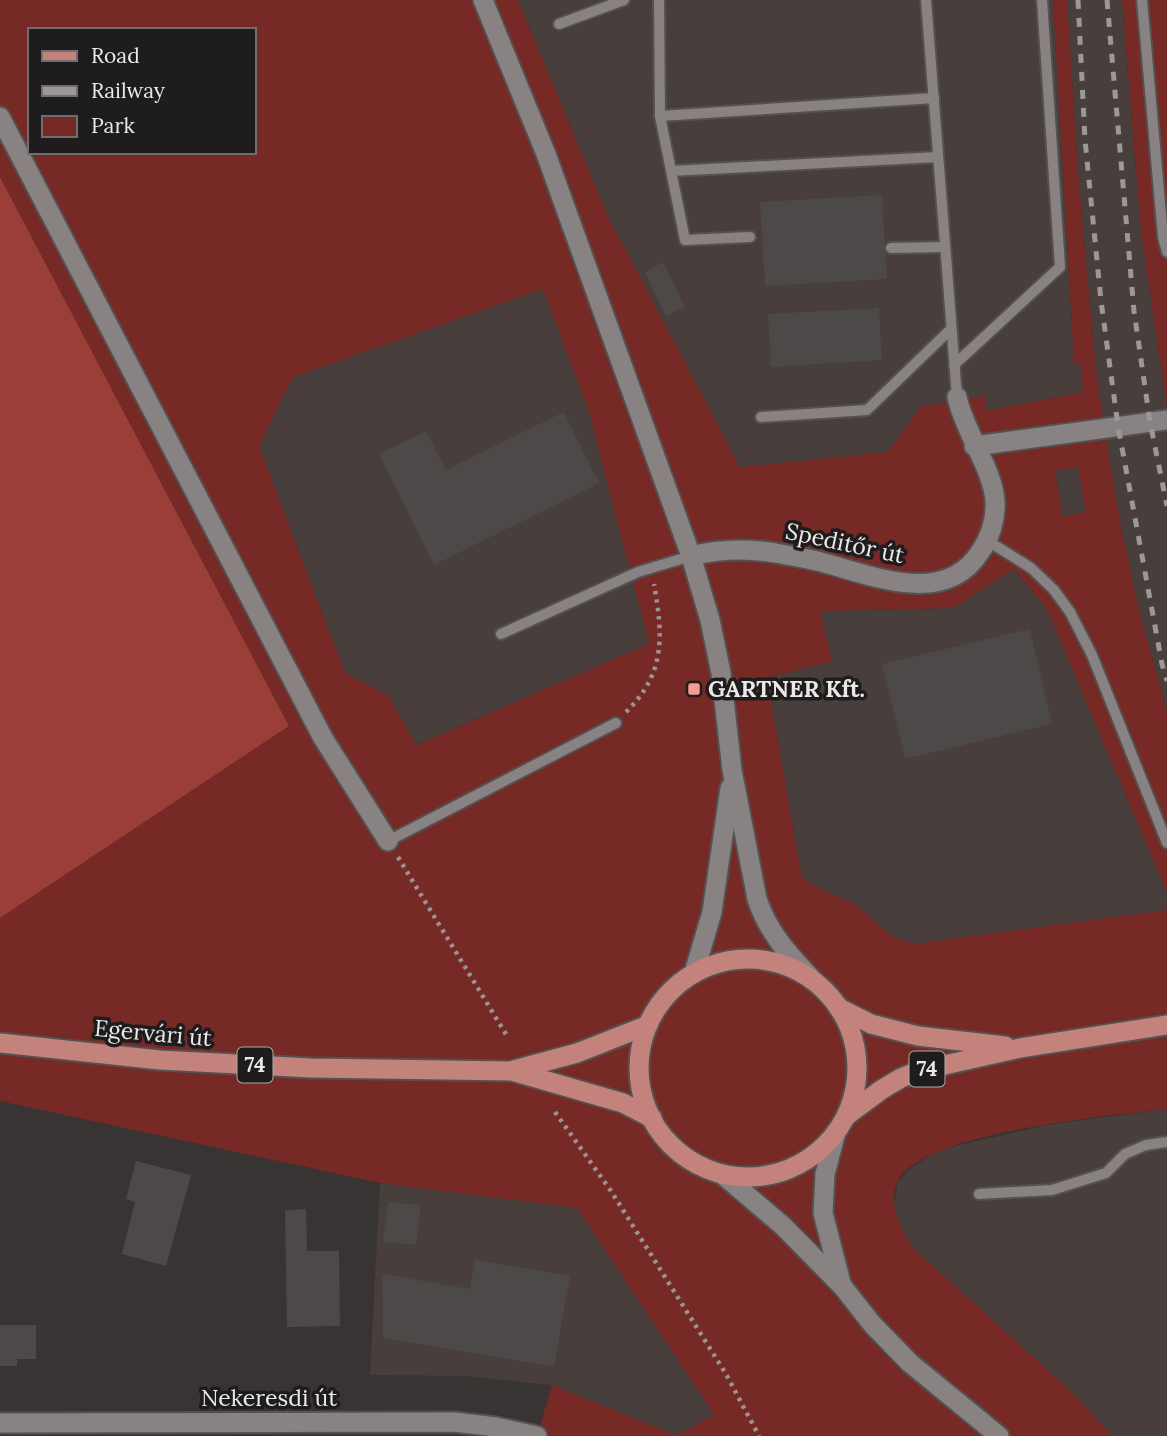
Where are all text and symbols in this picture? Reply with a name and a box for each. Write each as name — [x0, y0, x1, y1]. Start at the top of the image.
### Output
legend — [28, 28, 256, 154]
text: Road — [91, 42, 140, 69]
text: Railway — [91, 77, 165, 104]
text: Park — [91, 112, 135, 139]
street label: Speditőr út — [783, 516, 907, 569]
place label: GARTNER Kft. — [708, 674, 865, 703]
marker: GARTNER Kft. — [686, 681, 702, 697]
street label: Egervári út — [93, 1013, 213, 1052]
road number: 74 — [238, 1048, 272, 1082]
road number: 74 — [909, 1052, 944, 1086]
street label: Nekeresdi út — [201, 1383, 337, 1412]

